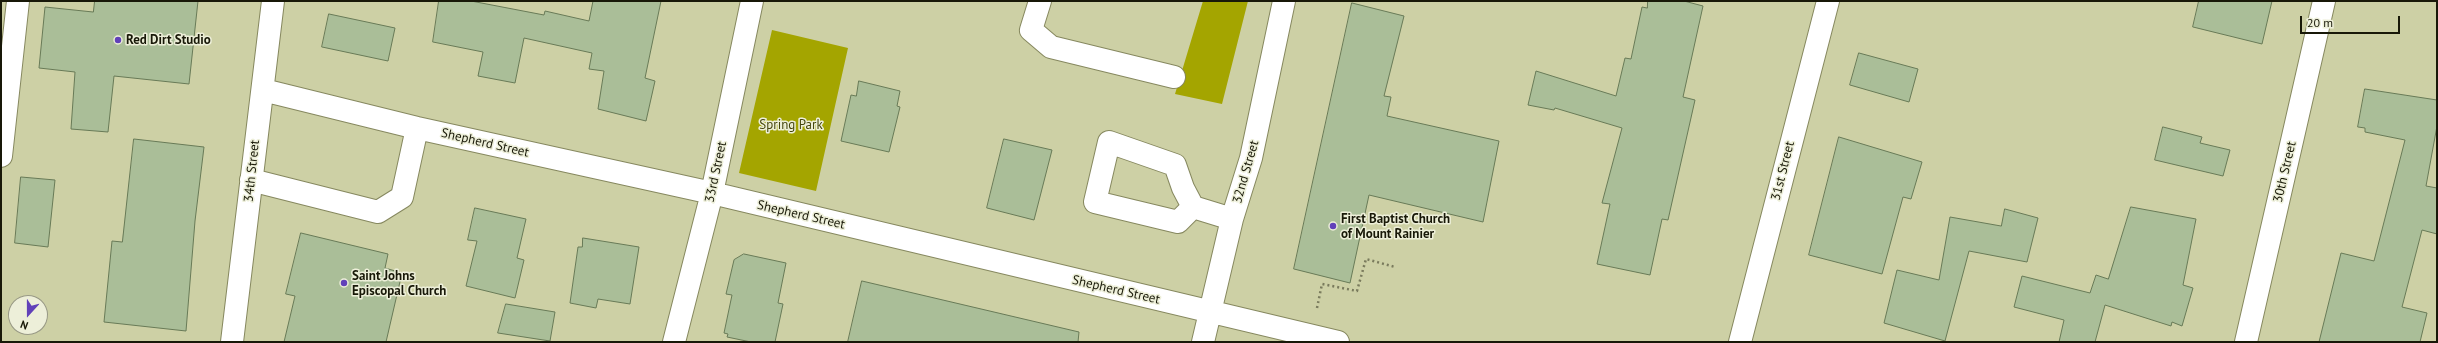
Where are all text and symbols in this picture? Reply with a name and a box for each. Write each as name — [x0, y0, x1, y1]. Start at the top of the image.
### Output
scale bar — [2302, 8, 2402, 34]
text: 20 m — [2307, 15, 2333, 30]
place label: Red Dirt Studio — [126, 32, 211, 48]
marker: Red Dirt Studio — [113, 35, 123, 45]
park label: Spring Park — [759, 117, 823, 133]
street label: Shepherd Street — [440, 125, 530, 161]
street label: 34th Street — [241, 139, 263, 203]
street label: 32nd Street — [1230, 139, 1262, 205]
street label: 33rd Street — [702, 140, 730, 204]
street label: 31st Street — [1768, 140, 1798, 202]
street label: 30th Street — [2270, 140, 2300, 204]
street label: Shepherd Street — [756, 197, 846, 233]
place label: First Baptist Church of Mount Rainier — [1341, 211, 1450, 242]
marker: First Baptist Church of Mount Rainier — [1328, 221, 1338, 231]
place label: Saint Johns Episcopal Church — [352, 268, 446, 299]
street label: Shepherd Street — [1071, 272, 1161, 308]
marker: Saint Johns Episcopal Church — [339, 278, 349, 288]
north arrow — [8, 295, 48, 335]
text: N — [18, 317, 30, 333]

